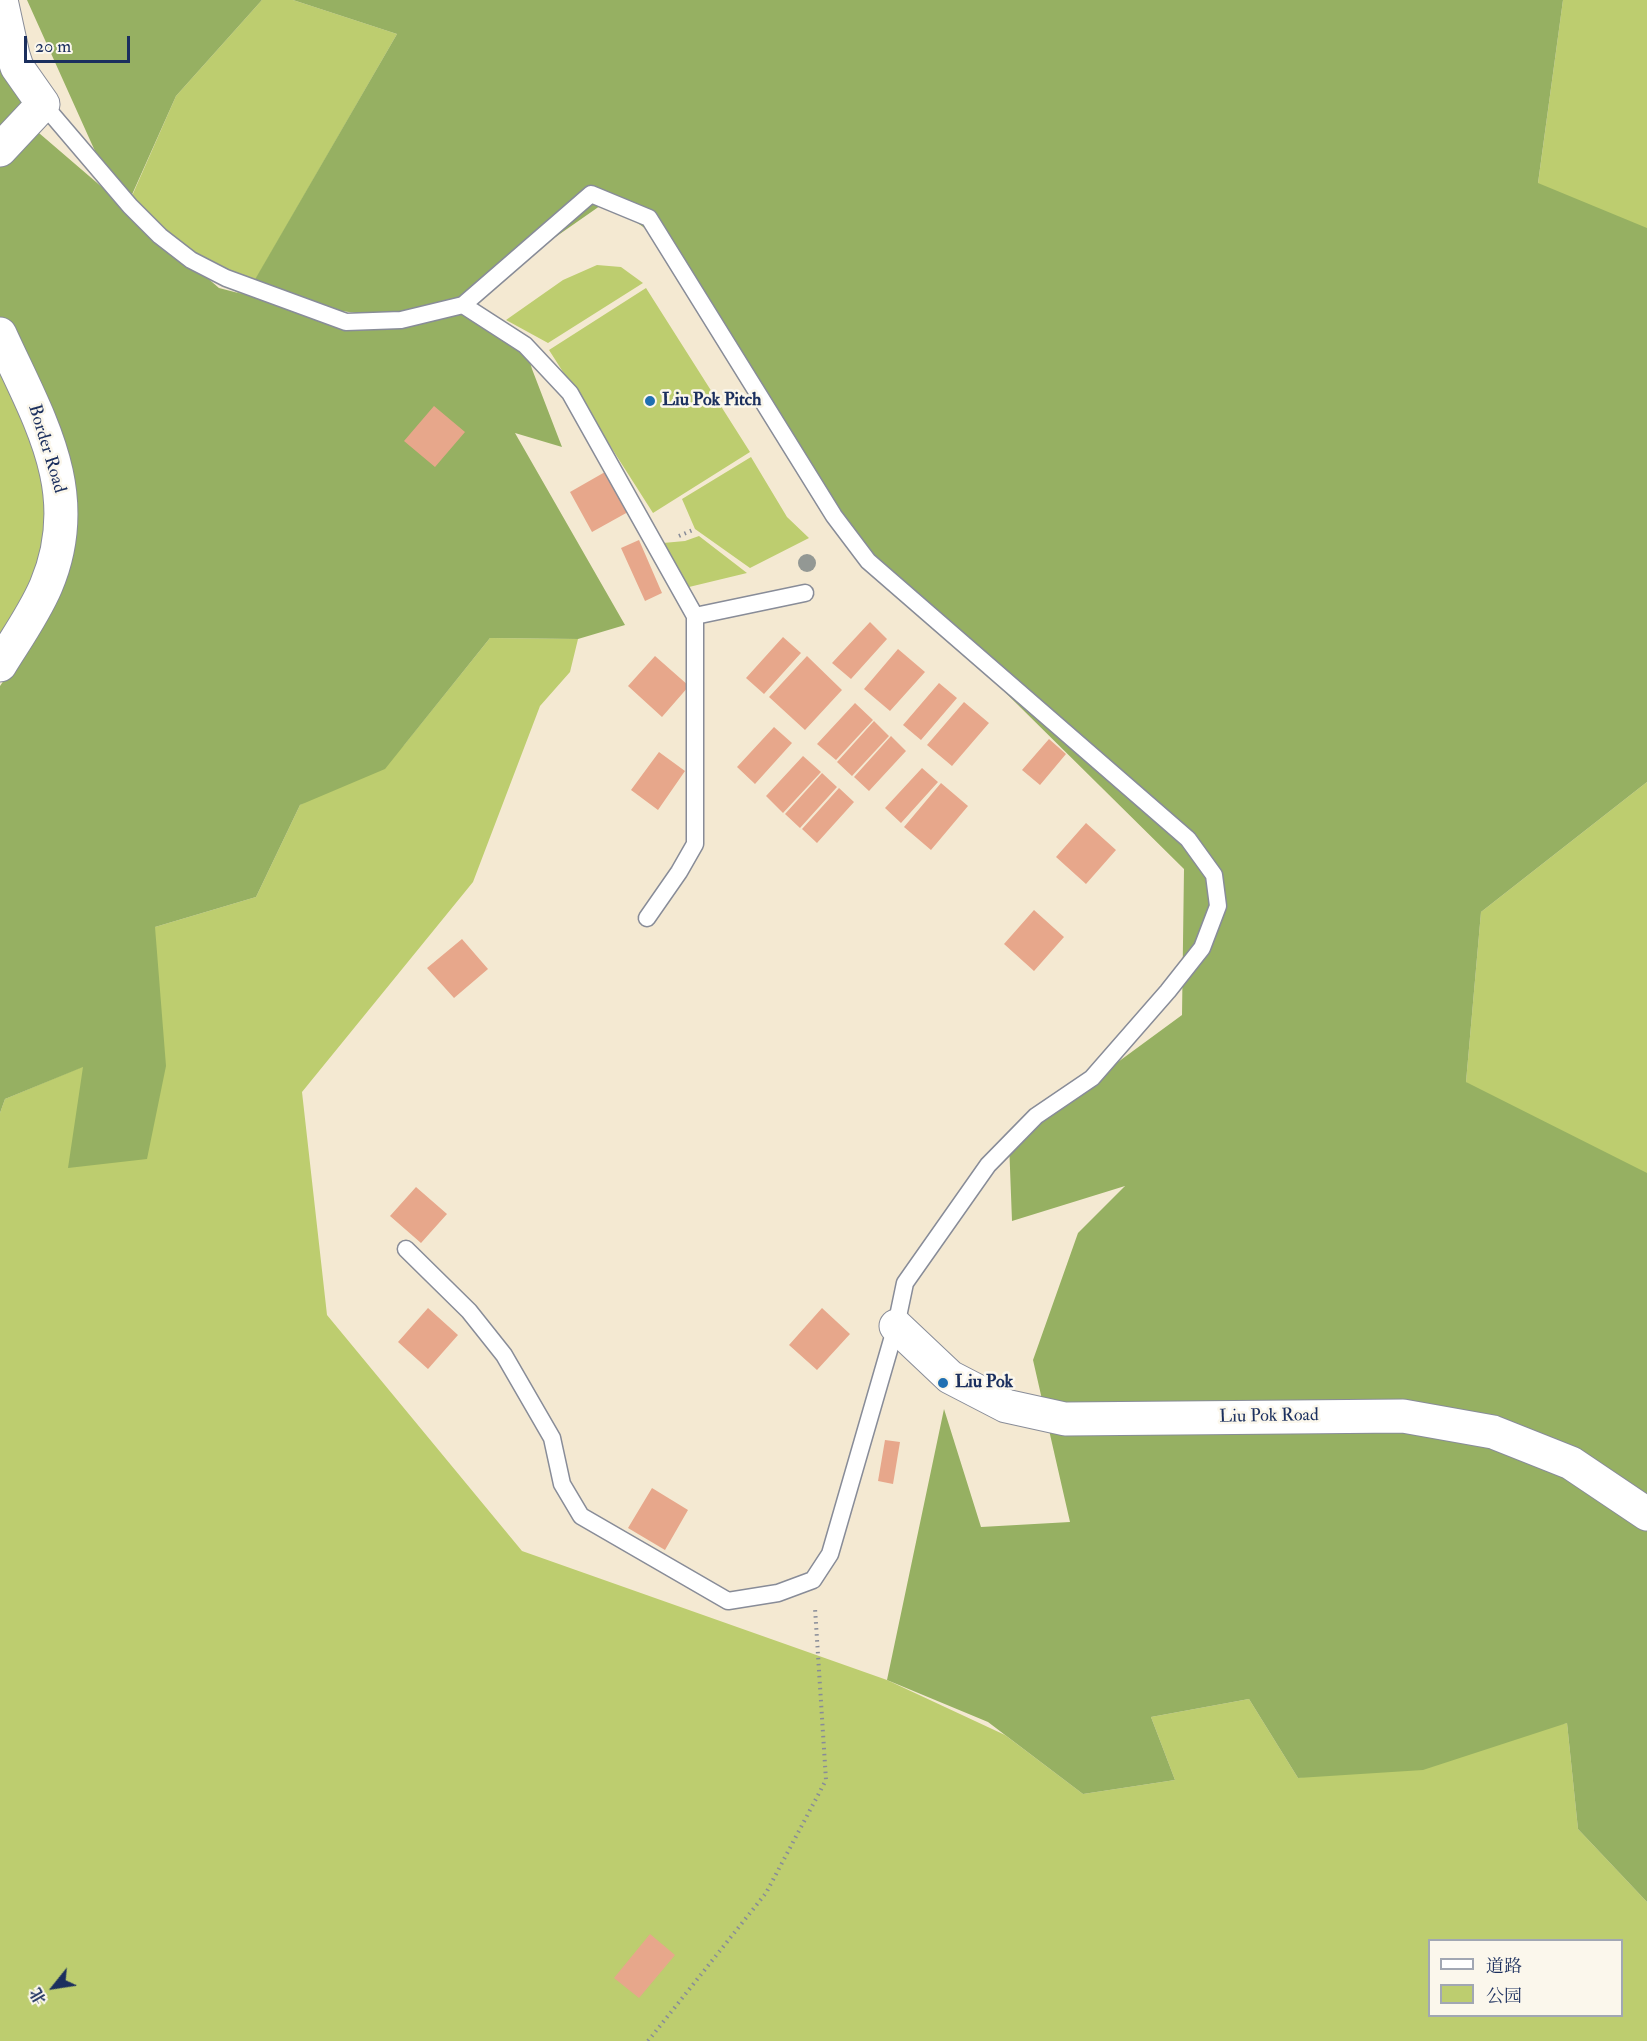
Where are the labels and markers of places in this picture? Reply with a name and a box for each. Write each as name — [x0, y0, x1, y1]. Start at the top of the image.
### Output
place label: Liu Pok Pitch — [662, 390, 761, 412]
marker: Liu Pok Pitch — [643, 394, 657, 408]
place label: Liu Pok — [955, 1372, 1013, 1394]
marker: Liu Pok — [936, 1376, 950, 1390]

